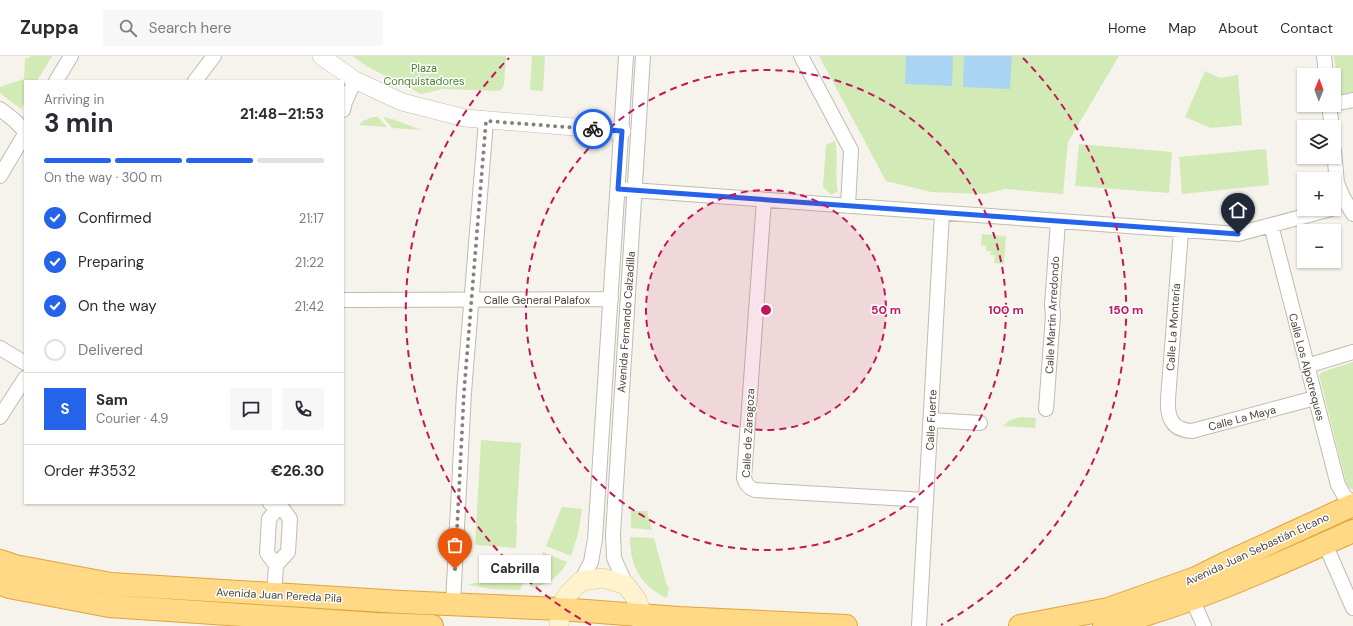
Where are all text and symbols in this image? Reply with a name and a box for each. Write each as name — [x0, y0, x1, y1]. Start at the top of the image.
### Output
search box — [103, 10, 383, 46]
text: Zuppa — [20, 15, 79, 40]
icon: search — [117, 17, 139, 39]
text: Search here — [149, 18, 231, 38]
text: Home — [1108, 19, 1146, 37]
text: Map — [1168, 19, 1196, 37]
text: About — [1218, 19, 1258, 37]
text: Contact — [1280, 19, 1333, 37]
park label: Plaza Conquistadores — [383, 61, 465, 88]
north arrow — [1297, 68, 1341, 112]
map controls — [1297, 68, 1341, 268]
text: Arriving in — [44, 91, 104, 108]
text: 21:48–21:53 — [240, 104, 324, 124]
text: 3 min — [44, 106, 113, 140]
courier — [573, 109, 613, 149]
icon: bike — [582, 118, 604, 140]
button: layers — [1297, 120, 1341, 164]
text: On the way · 300 m — [44, 169, 162, 186]
button: + — [1297, 172, 1341, 216]
pin — [1221, 193, 1255, 234]
icon: home — [1227, 199, 1249, 221]
icon: check — [44, 207, 66, 229]
text: Confirmed — [78, 208, 152, 228]
text: 21:17 — [299, 210, 324, 227]
button: − — [1297, 224, 1341, 268]
icon: check — [44, 251, 66, 273]
street label: Avenida Fernando Calzadilla — [614, 251, 638, 393]
text: Preparing — [78, 252, 144, 272]
text: 21:22 — [295, 254, 324, 271]
street label: Calle Martín Arredondo — [1042, 256, 1062, 374]
street label: Calle La Montería — [1163, 283, 1183, 371]
street label: Calle General Palafox — [484, 293, 591, 307]
icon: check — [44, 295, 66, 317]
text: On the way — [78, 296, 157, 316]
text: 21:42 — [294, 298, 324, 315]
text: 50 m — [871, 302, 901, 318]
text: 100 m — [988, 302, 1024, 318]
text: 150 m — [1109, 302, 1143, 318]
centre of rings — [759, 303, 773, 317]
street label: Calle Los Alpotreques — [1286, 312, 1328, 422]
text: Delivered — [78, 340, 143, 360]
button: chat — [230, 388, 272, 430]
button: phone — [282, 388, 324, 430]
street label: Calle de Zaragoza — [739, 388, 757, 478]
street label: Calle Fuerte — [922, 389, 940, 451]
text: Sam — [96, 390, 128, 410]
text: S — [60, 399, 70, 419]
street label: Calle La Maya — [1207, 402, 1277, 434]
text: Courier · 4.9 — [96, 410, 168, 427]
text: Order #3532 — [44, 461, 136, 481]
text: €26.30 — [271, 461, 324, 481]
street label: Avenida Juan Sebastián Elcano — [1183, 509, 1331, 589]
pin — [438, 528, 472, 569]
icon: bag — [444, 534, 466, 556]
callout: Cabrilla — [479, 555, 551, 583]
text: Cabrilla — [490, 560, 540, 577]
street label: Avenida Juan Pereda Pila — [216, 585, 342, 605]

